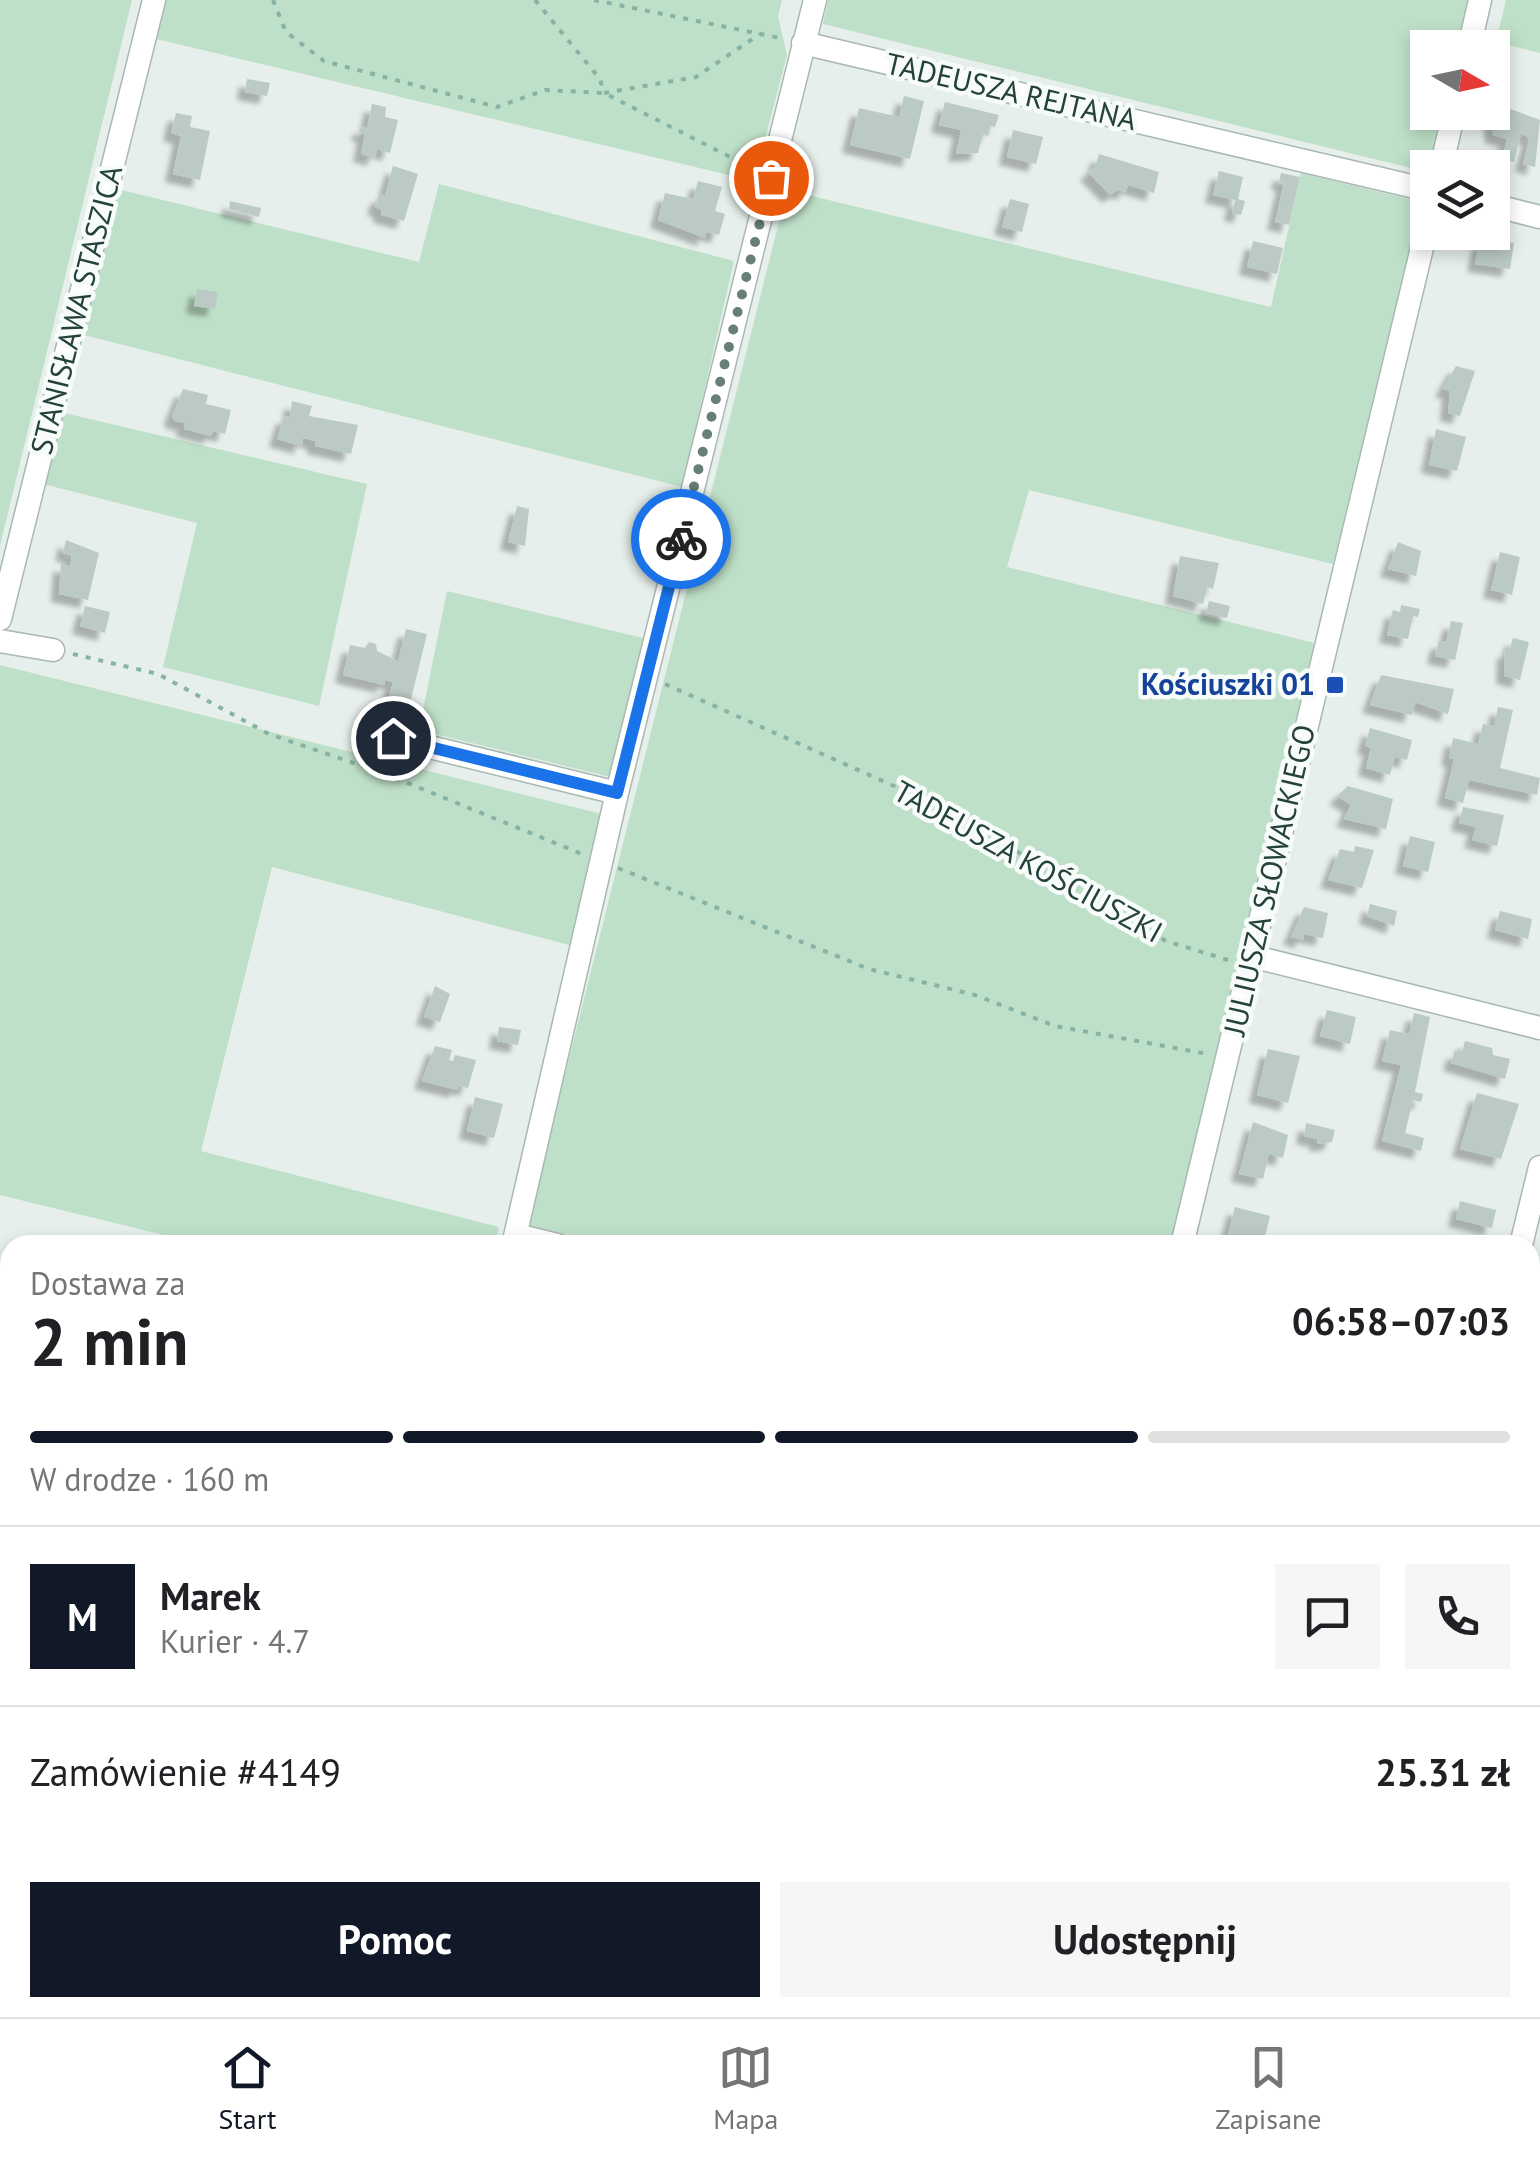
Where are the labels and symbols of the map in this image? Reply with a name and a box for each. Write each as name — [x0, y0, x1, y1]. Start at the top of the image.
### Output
north arrow — [1410, 30, 1510, 130]
street label: TADEUSZA REJTANA — [882, 43, 1141, 138]
pin — [729, 136, 814, 221]
street label: STANISŁAWA STASZICA — [21, 161, 130, 458]
courier — [631, 489, 731, 589]
place label: Kościuszki 01 — [1141, 664, 1315, 703]
marker: Kościuszki 01 — [1324, 674, 1346, 696]
pin — [351, 696, 436, 781]
street label: JULIUSZA SŁOWACKIEGO — [1213, 721, 1323, 1041]
street label: TADEUSZA KOŚCIUSZKI — [887, 771, 1170, 951]

